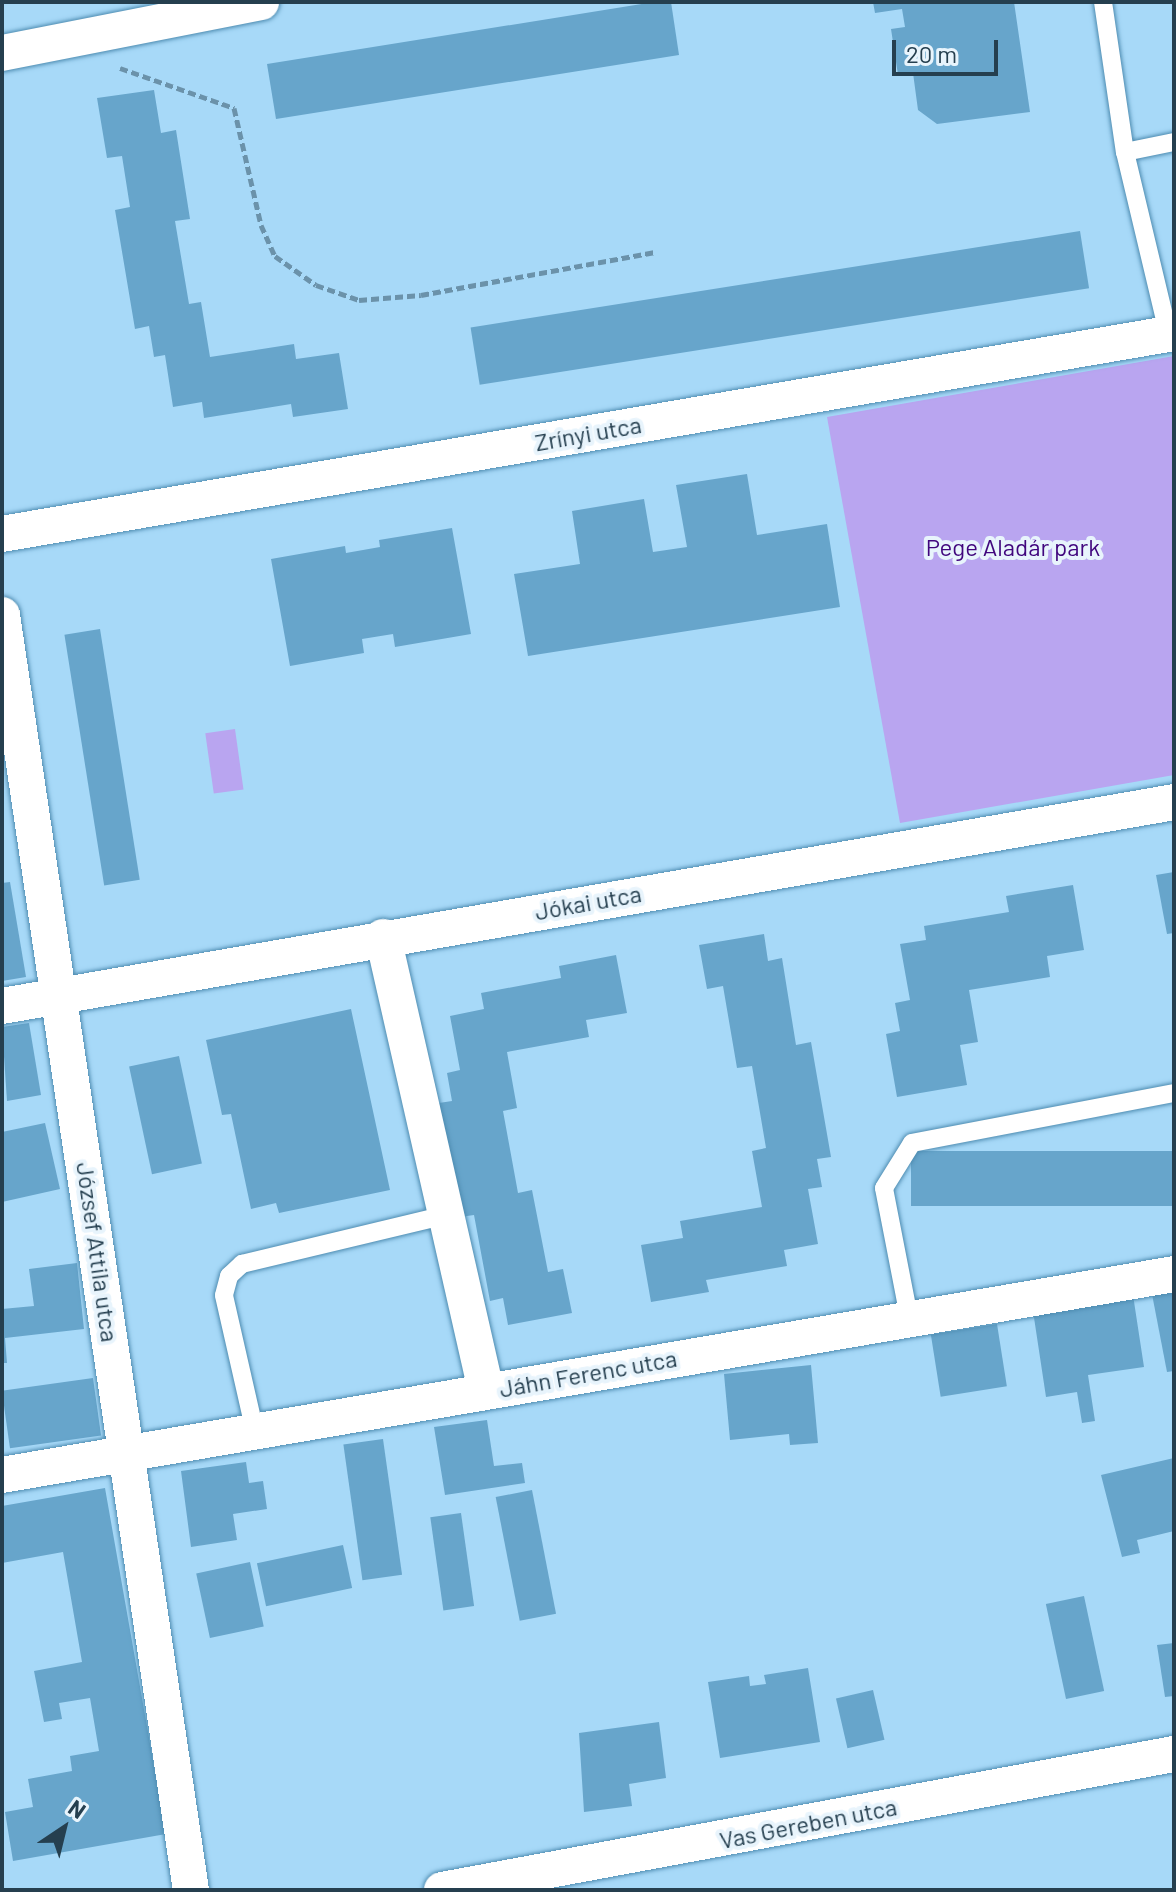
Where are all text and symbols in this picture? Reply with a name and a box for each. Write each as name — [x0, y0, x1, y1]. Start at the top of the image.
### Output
scale bar — [896, 24, 1002, 74]
text: 20 m — [906, 39, 957, 68]
street label: Zrínyi utca — [532, 409, 644, 457]
park label: Pege Aladár park — [926, 533, 1100, 561]
street label: Jókai utca — [532, 878, 644, 926]
street label: József Attila utca — [71, 1160, 125, 1344]
street label: Jáhn Ferenc utca — [497, 1343, 679, 1403]
north arrow — [24, 1788, 104, 1868]
street label: Vas Gereben utca — [717, 1792, 899, 1854]
text: N — [64, 1793, 91, 1823]

